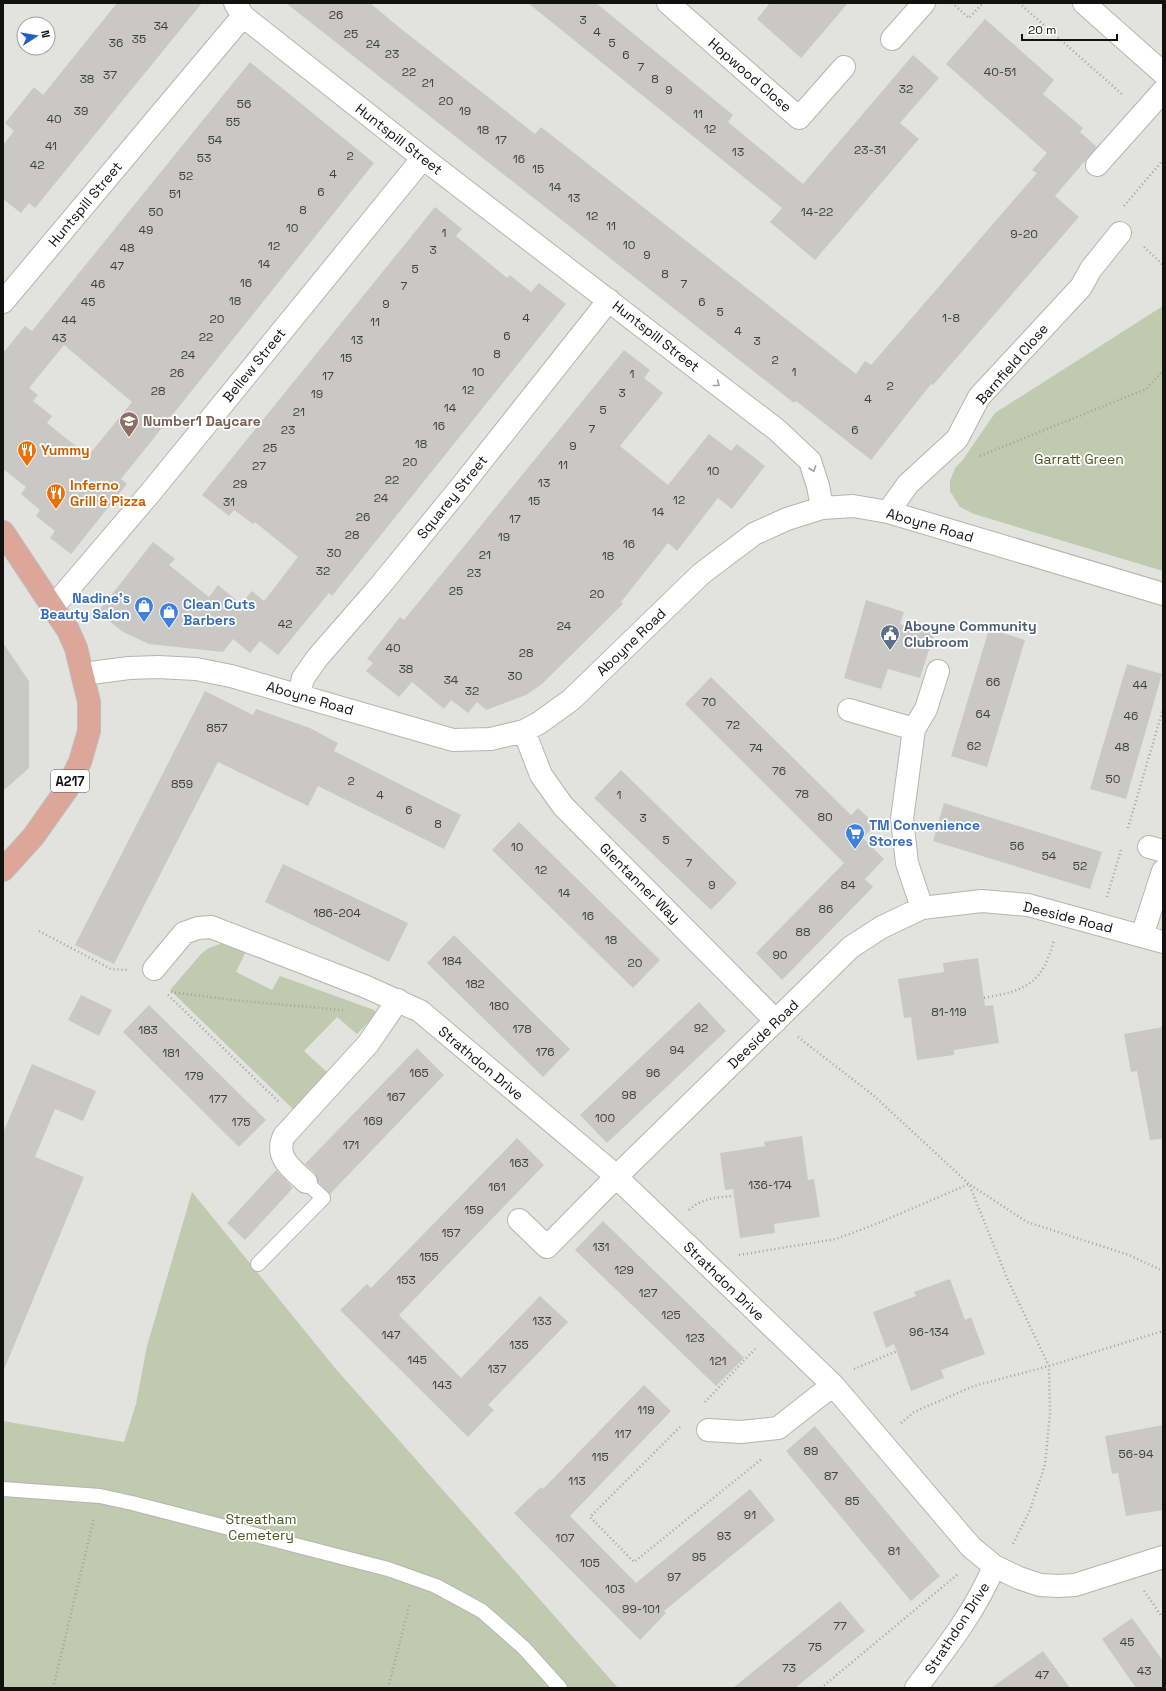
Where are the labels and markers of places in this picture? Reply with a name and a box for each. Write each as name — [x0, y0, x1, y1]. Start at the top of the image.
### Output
school or university icon: Number1 Daycare — [118, 410, 140, 438]
place label: Number1 Daycare — [143, 412, 261, 430]
restaurant icon: Yummy — [16, 439, 38, 467]
place label: Yummy — [41, 441, 90, 459]
place label: Inferno Grill & Pizza — [70, 476, 146, 510]
restaurant icon: Inferno Grill & Pizza — [45, 482, 67, 510]
place label: Nadine's Beauty Salon — [40, 589, 130, 623]
shop icon: Nadine's Beauty Salon — [133, 595, 155, 623]
place label: Clean Cuts Barbers — [183, 595, 255, 629]
shop icon: Clean Cuts Barbers — [158, 601, 180, 629]
place label: Aboyne Community Clubroom — [904, 617, 1037, 651]
public building icon: Aboyne Community Clubroom — [879, 623, 901, 651]
place label: TM Convenience Stores — [869, 816, 980, 850]
supermarket icon: TM Convenience Stores — [844, 822, 866, 850]

